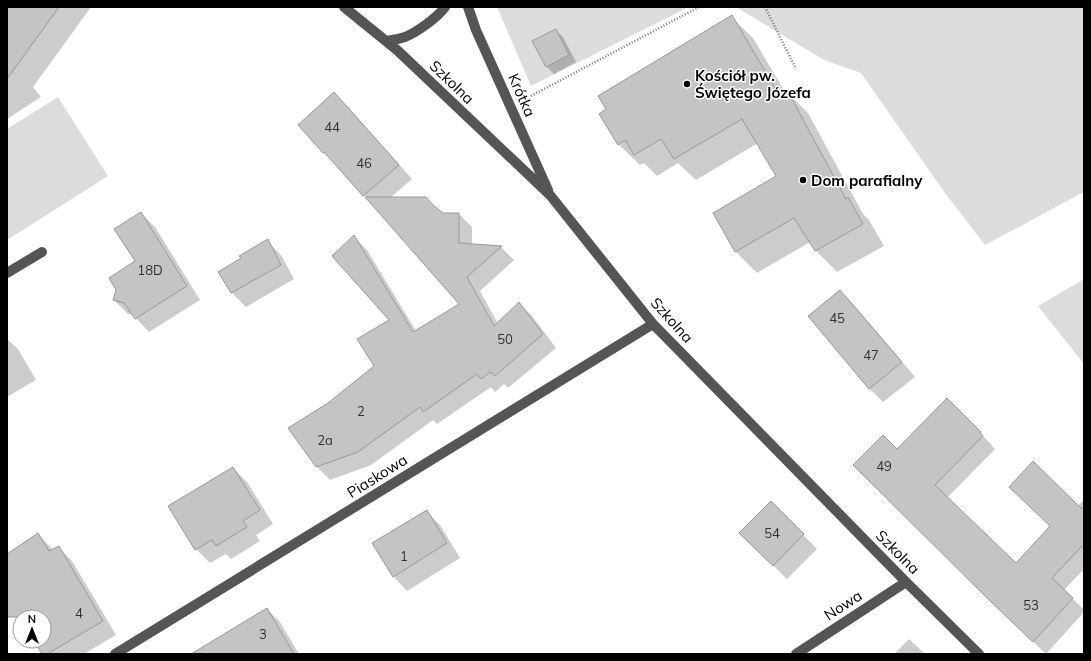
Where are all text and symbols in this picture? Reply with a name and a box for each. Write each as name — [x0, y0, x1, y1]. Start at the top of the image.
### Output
street label: Szkolna — [426, 56, 478, 108]
place label: Kościół pw. Świętego Józefa — [695, 66, 811, 102]
street label: Krótka — [504, 70, 540, 120]
marker: Kościół pw. Świętego Józefa — [682, 79, 692, 89]
house number: 44 — [324, 119, 340, 135]
house number: 46 — [356, 155, 372, 171]
place label: Dom parafialny — [811, 171, 923, 190]
marker: Dom parafialny — [798, 175, 808, 185]
house number: 18D — [137, 262, 163, 278]
street label: Szkolna — [647, 293, 697, 347]
house number: 45 — [829, 310, 845, 326]
house number: 50 — [497, 331, 513, 347]
house number: 47 — [863, 347, 879, 363]
house number: 2 — [357, 403, 365, 419]
house number: 2a — [317, 432, 333, 448]
street label: Piaskowa — [343, 450, 411, 502]
house number: 49 — [876, 458, 892, 474]
house number: 54 — [764, 525, 780, 541]
street label: Szkolna — [872, 526, 924, 578]
house number: 1 — [400, 548, 408, 564]
street label: Nowa — [820, 586, 866, 624]
house number: 53 — [1023, 597, 1039, 613]
house number: 4 — [75, 605, 83, 621]
north arrow — [12, 609, 52, 649]
text: N — [28, 612, 36, 626]
house number: 3 — [259, 626, 267, 642]

